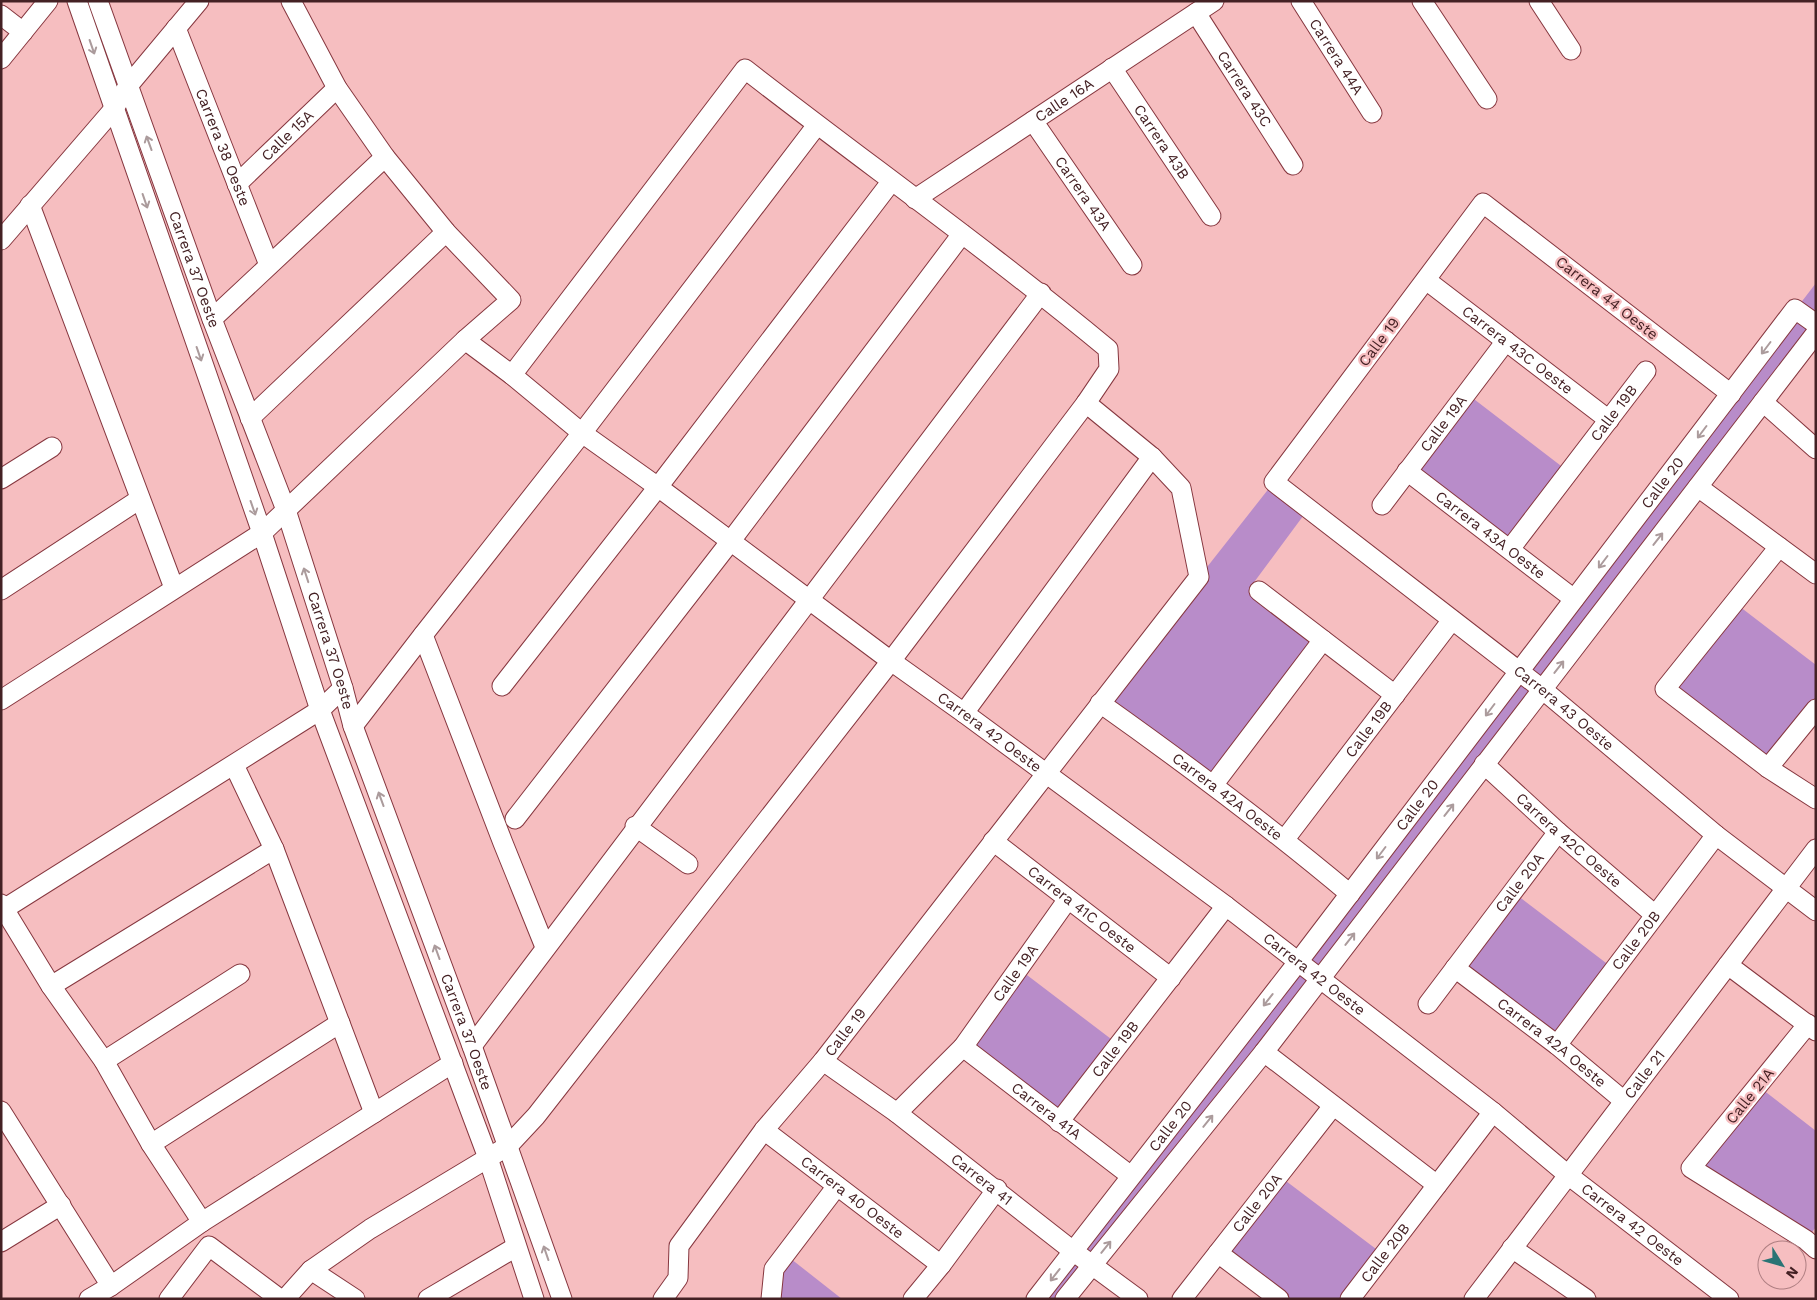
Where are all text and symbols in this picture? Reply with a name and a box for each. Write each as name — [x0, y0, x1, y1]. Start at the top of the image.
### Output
street label: Carrera 44A — [1305, 15, 1367, 98]
one-way arrow — [88, 39, 97, 55]
street label: Carrera 43C — [1213, 47, 1275, 130]
street label: Calle 16A — [1032, 74, 1097, 126]
street label: Carrera 38 Oeste — [192, 86, 254, 208]
street label: Carrera 43B — [1130, 101, 1193, 183]
street label: Calle 15A — [257, 106, 318, 165]
one-way arrow — [144, 136, 153, 151]
street label: Carrera 43A — [1051, 153, 1115, 234]
one-way arrow — [141, 193, 150, 208]
street label: Carrera 37 Oeste — [165, 209, 223, 330]
street label: Carrera 44 Oeste — [1552, 252, 1662, 344]
street label: Carrera 43C Oeste — [1458, 302, 1576, 398]
street label: Calle 19 — [1355, 314, 1403, 370]
one-way arrow — [1761, 341, 1771, 355]
one-way arrow — [195, 346, 204, 362]
street label: Calle 19B — [1587, 381, 1641, 445]
street label: Calle 19A — [1416, 392, 1471, 456]
one-way arrow — [1696, 425, 1707, 438]
street label: Calle 20 — [1637, 454, 1688, 512]
street label: Carrera 43A Oeste — [1432, 487, 1549, 583]
one-way arrow — [249, 499, 258, 515]
one-way arrow — [1652, 533, 1663, 546]
one-way arrow — [1598, 555, 1608, 569]
one-way arrow — [301, 567, 311, 583]
street label: Carrera 37 Oeste — [304, 589, 357, 711]
street label: Carrera 43 Oeste — [1510, 661, 1617, 754]
one-way arrow — [1553, 661, 1564, 674]
street label: Carrera 42 Oeste — [934, 688, 1045, 776]
street label: Calle 19B — [1341, 697, 1396, 761]
one-way arrow — [1484, 703, 1495, 716]
street label: Carrera 42A Oeste — [1169, 749, 1286, 844]
street label: Calle 20 — [1392, 776, 1443, 834]
street label: Carrera 42C Oeste — [1512, 789, 1625, 891]
one-way arrow — [376, 792, 385, 808]
one-way arrow — [1444, 803, 1454, 817]
one-way arrow — [1375, 847, 1386, 860]
street label: Calle 20A — [1491, 849, 1548, 916]
street label: Carrera 41C Oeste — [1024, 862, 1139, 957]
street label: Calle 20B — [1608, 907, 1664, 974]
street label: Carrera 42 Oeste — [1259, 929, 1369, 1019]
one-way arrow — [1345, 932, 1355, 946]
street label: Calle 19A — [989, 941, 1042, 1005]
one-way arrow — [432, 945, 441, 960]
street label: Carrera 37 Oeste — [437, 971, 496, 1092]
one-way arrow — [1263, 993, 1273, 1007]
street label: Carrera 42A Oeste — [1494, 994, 1610, 1091]
street label: Calle 19 — [821, 1004, 870, 1060]
street label: Calle 19B — [1088, 1017, 1143, 1081]
street label: Calle 21 — [1620, 1047, 1669, 1102]
street label: Calle 21A — [1722, 1065, 1778, 1127]
street label: Carrera 41A — [1008, 1078, 1085, 1144]
street label: Calle 20 — [1145, 1097, 1196, 1155]
one-way arrow — [1203, 1114, 1214, 1127]
street label: Carrera 41 — [947, 1150, 1016, 1209]
street label: Carrera 40 Oeste — [797, 1152, 907, 1242]
street label: Calle 20A — [1229, 1170, 1286, 1236]
street label: Carrera 42 Oeste — [1578, 1179, 1687, 1270]
street label: Calle 20B — [1357, 1220, 1414, 1286]
north arrow — [1757, 1240, 1807, 1290]
one-way arrow — [1101, 1241, 1112, 1254]
one-way arrow — [541, 1246, 550, 1261]
text: N — [1783, 1264, 1802, 1282]
one-way arrow — [1050, 1268, 1060, 1282]

